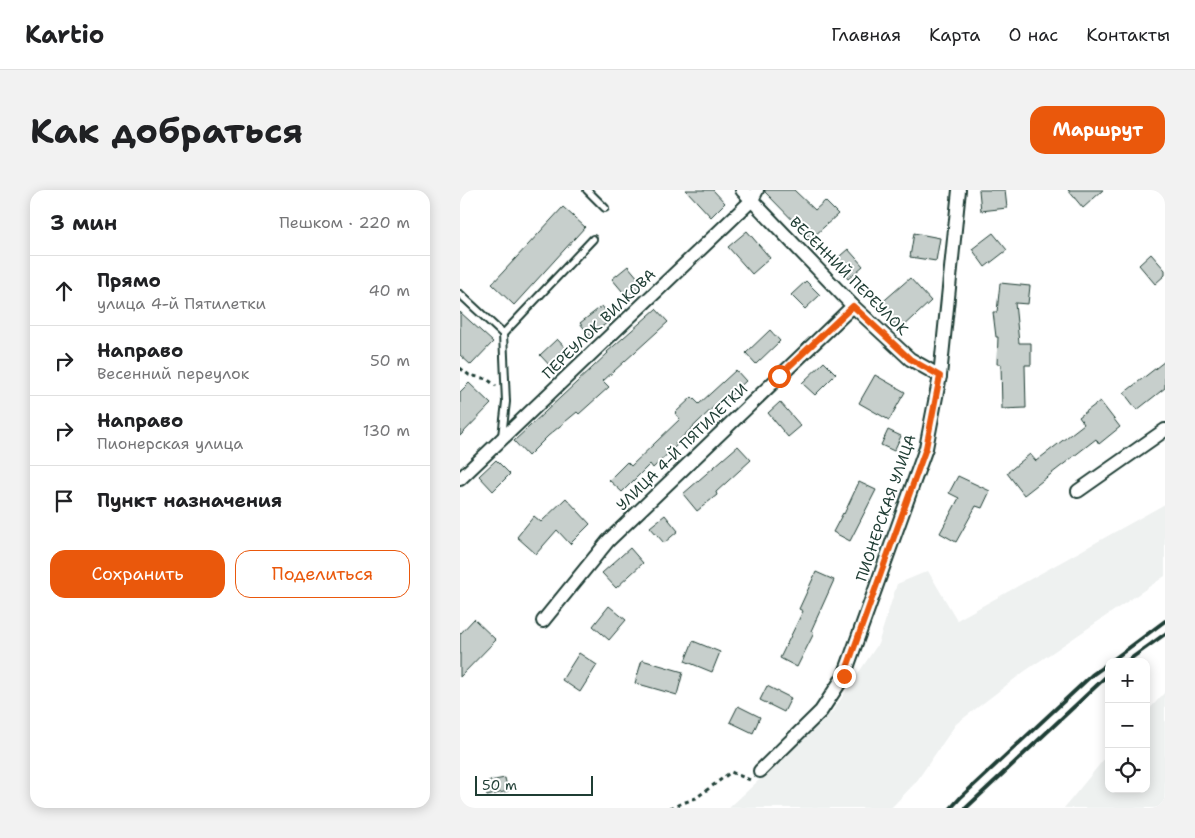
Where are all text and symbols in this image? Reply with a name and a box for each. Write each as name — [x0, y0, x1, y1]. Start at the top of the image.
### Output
text: Kartio — [25, 19, 104, 51]
text: Главная — [831, 23, 901, 47]
text: Карта — [929, 23, 981, 47]
text: О нас — [1009, 23, 1058, 47]
text: Контакты — [1086, 23, 1170, 47]
button: Маршрут — [1030, 106, 1165, 154]
text: Как добраться — [30, 107, 303, 154]
text: 3 мин — [50, 209, 117, 237]
text: Пешком · 220 m — [279, 212, 410, 233]
street label: ВЕСЕННИЙ ПЕРЕУЛОК — [785, 212, 914, 340]
street label: ПЕРЕУЛОК ВИЛКОВА — [538, 265, 660, 383]
text: Прямо — [97, 268, 161, 293]
icon: ahead — [50, 277, 78, 305]
text: 40 m — [368, 280, 410, 301]
text: улица 4-й Пятилетки — [97, 293, 266, 314]
text: Направо — [97, 338, 183, 363]
icon: right — [50, 347, 78, 375]
text: 50 m — [370, 350, 410, 371]
text: Весенний переулок — [97, 363, 249, 384]
route start — [768, 365, 791, 388]
street label: УЛИЦА 4-Й ПЯТИЛЕТКИ — [611, 378, 752, 515]
text: Направо — [97, 408, 183, 433]
icon: right — [50, 417, 78, 445]
text: 130 m — [363, 420, 410, 441]
street label: ПИОНЕРСКАЯ УЛИЦА — [851, 432, 921, 584]
text: Пионерская улица — [97, 433, 243, 454]
icon: arrive — [50, 487, 78, 515]
text: Пункт назначения — [97, 488, 282, 513]
button: Сохранить — [50, 550, 225, 598]
button: Поделиться — [235, 550, 410, 598]
map controls — [1105, 658, 1150, 793]
button: + — [1105, 658, 1150, 703]
route end — [833, 665, 856, 688]
button: − — [1105, 703, 1150, 748]
button: locate — [1105, 748, 1150, 793]
scale bar — [475, 773, 592, 796]
text: 50 m — [482, 776, 517, 794]

